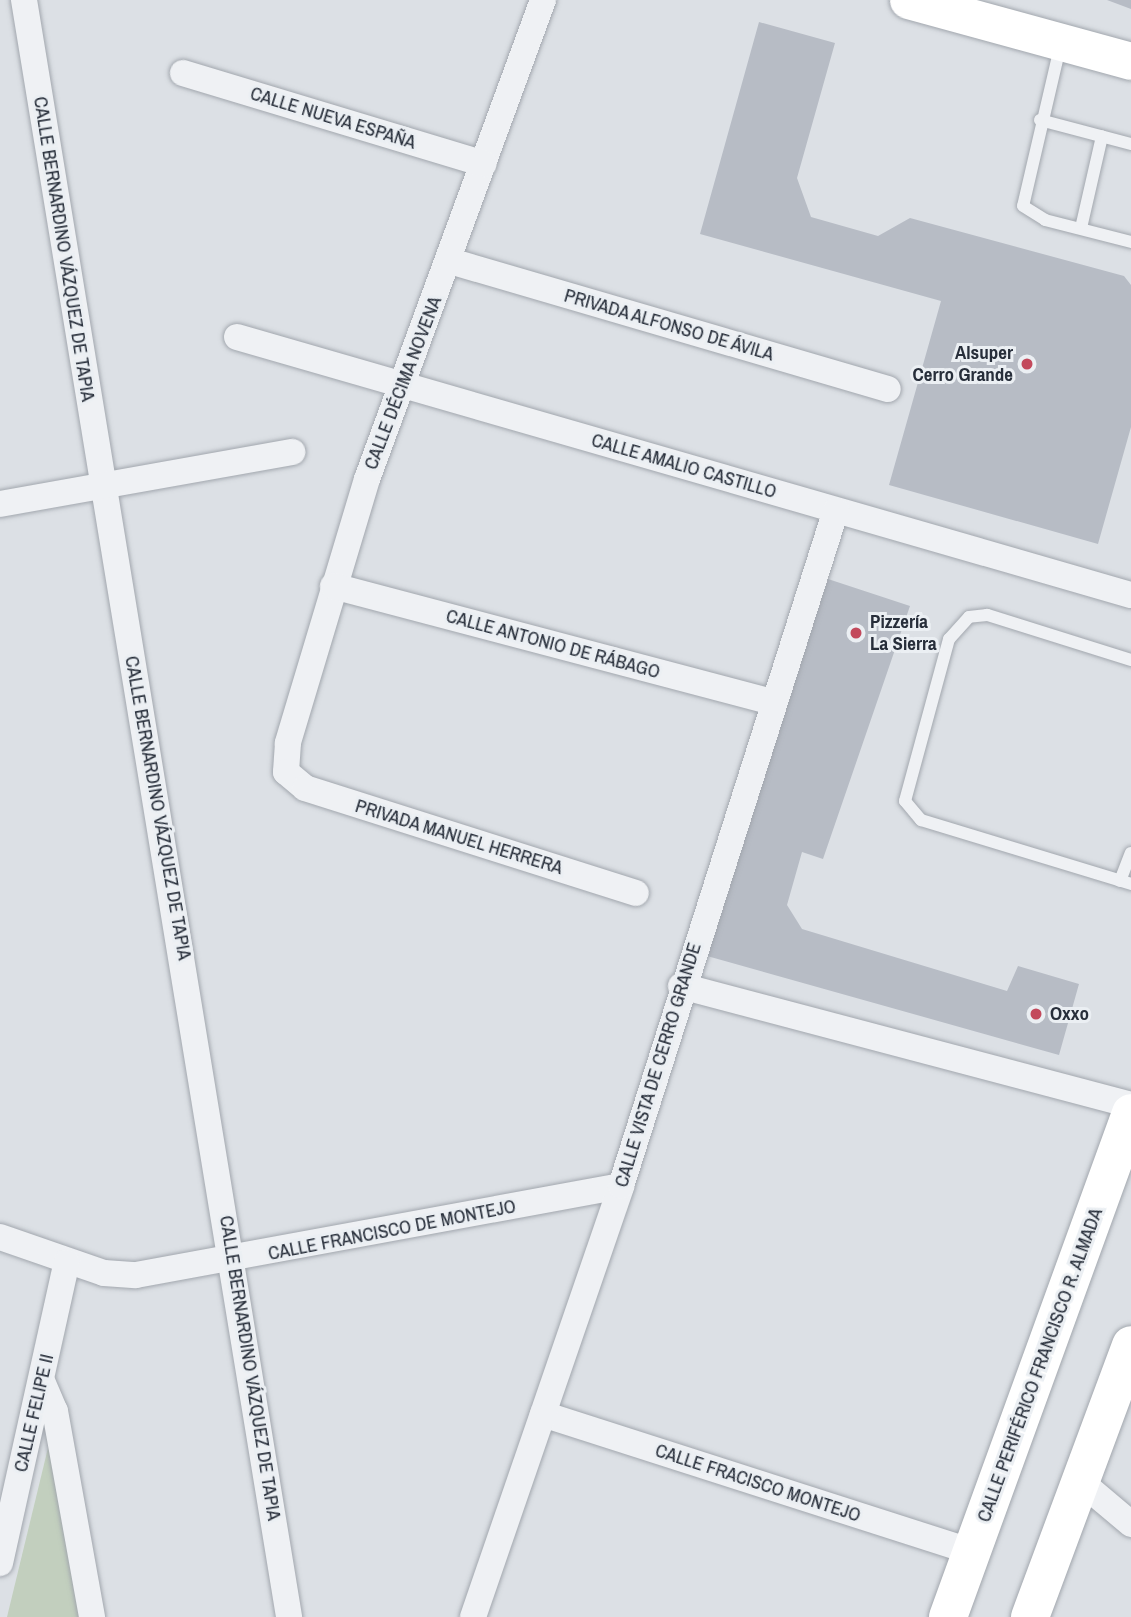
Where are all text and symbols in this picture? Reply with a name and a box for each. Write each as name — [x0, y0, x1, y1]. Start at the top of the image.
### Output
street label: CALLE NUEVA ESPAÑA — [247, 82, 419, 154]
street label: CALLE BERNARDINO VÁZQUEZ DE TAPIA — [29, 95, 99, 403]
street label: PRIVADA ALFONSO DE ÁVILA — [560, 284, 778, 366]
street label: CALLE DÉCIMA NOVENA — [359, 293, 447, 473]
place label: Alsuper Cerro Grande — [913, 342, 1013, 386]
marker: Alsuper Cerro Grande — [1019, 356, 1035, 372]
street label: CALLE AMALIO CASTILLO — [588, 429, 780, 503]
street label: CALLE ANTONIO DE RÁBAGO — [443, 604, 663, 684]
place label: Pizzería La Sierra — [870, 611, 937, 655]
marker: Pizzería La Sierra — [848, 625, 864, 641]
street label: CALLE BERNARDINO VÁZQUEZ DE TAPIA — [120, 654, 196, 962]
street label: PRIVADA MANUEL HERRERA — [352, 794, 566, 880]
street label: CALLE VISTA DE CERRO GRANDE — [610, 940, 706, 1190]
place label: Oxxo — [1050, 1003, 1089, 1025]
marker: Oxxo — [1028, 1006, 1044, 1022]
street label: CALLE FRANCISCO DE MONTEJO — [266, 1195, 518, 1265]
street label: CALLE PERIFÉRICO FRANCISCO R. ALMADA — [972, 1204, 1108, 1526]
street label: CALLE BERNARDINO VÁZQUEZ DE TAPIA — [215, 1214, 285, 1522]
street label: CALLE FELIPE II — [9, 1352, 59, 1474]
street label: CALLE FRACISCO MONTEJO — [652, 1439, 864, 1527]

